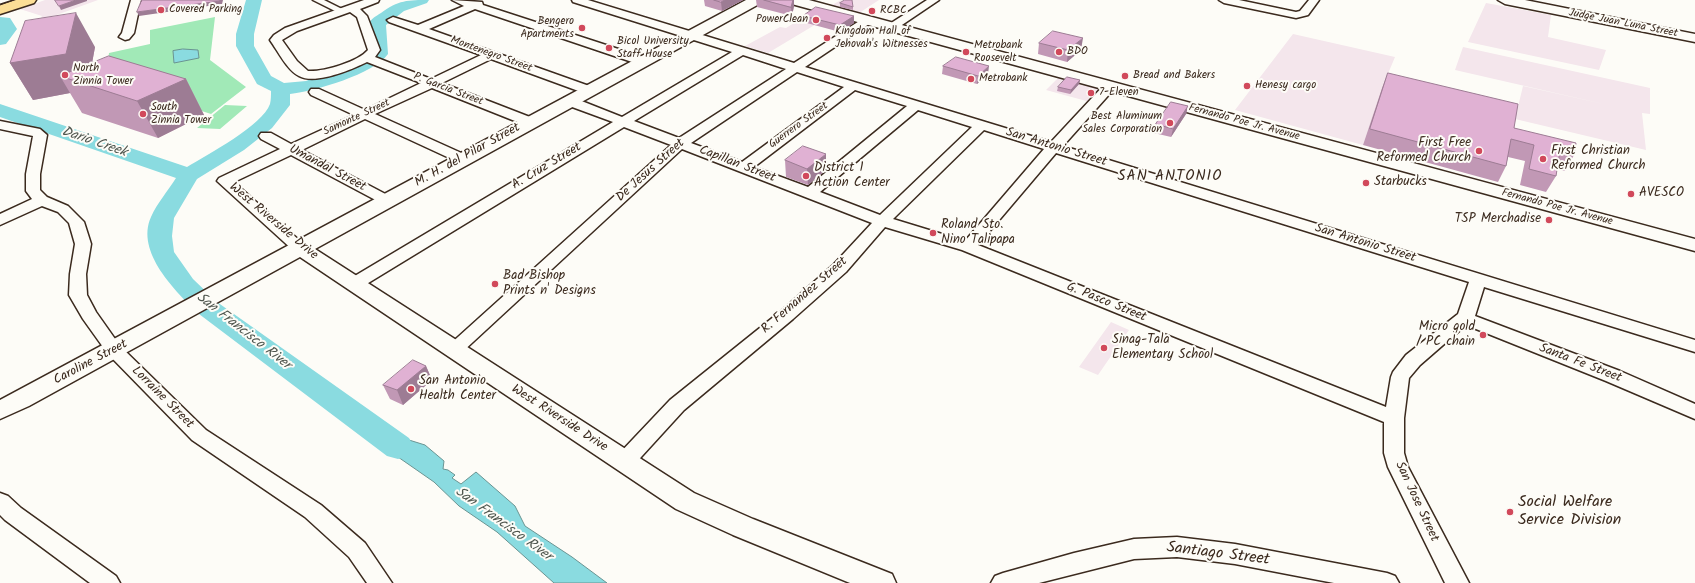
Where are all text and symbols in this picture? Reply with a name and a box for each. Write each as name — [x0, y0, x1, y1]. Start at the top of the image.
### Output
place label: Covered Parking — [169, 3, 242, 17]
place label: RCBC — [880, 4, 907, 18]
marker: Covered Parking — [156, 5, 166, 15]
marker: RCBC — [867, 6, 877, 16]
street label: Judge Juan Luna Street — [1567, 7, 1679, 41]
place label: PowerClean — [756, 13, 808, 27]
place label: Bengero Apartments — [520, 15, 574, 41]
marker: PowerClean — [811, 15, 821, 25]
marker: Bengero Apartments — [577, 23, 587, 33]
place label: Kingdom Hall of Jehovah's Witnesses — [835, 25, 928, 51]
marker: Kingdom Hall of Jehovah's Witnesses — [822, 33, 832, 43]
street label: Montenegro Street — [448, 34, 534, 76]
place label: Bicol University Staff House — [617, 35, 689, 61]
place label: Metrobank Roosevelt — [974, 39, 1022, 65]
marker: Bicol University Staff House — [604, 43, 614, 53]
place label: BDO — [1067, 45, 1088, 59]
marker: Metrobank Roosevelt — [961, 47, 971, 57]
marker: BDO — [1054, 47, 1064, 57]
place label: North Zinnia Tower — [73, 62, 133, 88]
place label: Bread and Bakers — [1133, 69, 1215, 83]
marker: North Zinnia Tower — [60, 70, 70, 80]
street label: P. Garcia Street — [411, 71, 485, 109]
marker: Bread and Bakers — [1120, 71, 1130, 81]
place label: Metrobank — [979, 72, 1027, 86]
marker: Metrobank — [966, 74, 976, 84]
place label: Henesy cargo — [1255, 79, 1316, 93]
marker: Henesy cargo — [1242, 81, 1252, 91]
place label: 7-Eleven — [1099, 86, 1139, 100]
marker: 7-Eleven — [1086, 88, 1096, 98]
street label: Samonte Street — [322, 97, 392, 139]
street label: Guerrero Street — [767, 100, 831, 152]
place label: South Zinnia Tower — [151, 101, 211, 127]
street label: Fernando Poe Jr. Avenue — [1187, 102, 1301, 144]
marker: South Zinnia Tower — [138, 109, 148, 119]
place label: Best Aluminum Sales Corporation — [1082, 110, 1162, 136]
marker: Best Aluminum Sales Corporation — [1165, 118, 1175, 128]
street label: M. H. del Pilar Street — [413, 121, 523, 191]
water label: Dario Creek — [59, 124, 129, 162]
street label: San Antonio Street — [1004, 125, 1108, 171]
street label: De Jesus Street — [613, 136, 689, 206]
place label: First Free Reformed Church — [1377, 136, 1471, 167]
street label: A. Cruz Street — [509, 140, 585, 194]
street label: Umandal Street — [286, 142, 368, 196]
street label: Capillan Street — [697, 143, 777, 187]
place label: First Christian Reformed Church — [1551, 144, 1645, 175]
marker: First Free Reformed Church — [1474, 146, 1484, 156]
marker: First Christian Reformed Church — [1538, 154, 1548, 164]
place label: District 1 Action Center — [814, 161, 890, 192]
district label: SAN ANTONIO — [1118, 168, 1222, 186]
marker: District 1 Action Center — [801, 171, 811, 181]
place label: Starbucks — [1374, 175, 1427, 191]
marker: Starbucks — [1361, 178, 1371, 188]
street label: West Riverside Drive — [225, 180, 321, 264]
place label: AVESCO — [1639, 186, 1684, 202]
street label: Fernando Poe Jr. Avenue — [1500, 187, 1614, 229]
marker: AVESCO — [1626, 189, 1636, 199]
place label: TSP Merchadise — [1455, 212, 1541, 228]
marker: TSP Merchadise — [1544, 215, 1554, 225]
place label: Roland Sto. Nino Talipapa — [941, 218, 1015, 249]
street label: San Antonio Street — [1313, 221, 1417, 267]
marker: Roland Sto. Nino Talipapa — [928, 228, 938, 238]
street label: R. Fernandez Street — [759, 254, 851, 338]
place label: Bad Bishop Prints n' Designs — [503, 269, 596, 300]
marker: Bad Bishop Prints n' Designs — [490, 279, 500, 289]
street label: G. Pasco Street — [1064, 280, 1148, 326]
water label: San Francisco River — [192, 290, 294, 374]
place label: Micro gold / PC chain — [1416, 320, 1475, 351]
marker: Micro gold / PC chain — [1478, 330, 1488, 340]
place label: Sinag-Tala Elementary School — [1112, 333, 1213, 364]
street label: Caroline Street — [51, 337, 131, 389]
street label: Santa Fe Street — [1537, 341, 1623, 387]
marker: Sinag-Tala Elementary School — [1099, 343, 1109, 353]
street label: Lorraine Street — [128, 364, 196, 432]
place label: San Antonio Health Center — [419, 374, 496, 405]
street label: West Riverside Drive — [508, 382, 610, 456]
marker: San Antonio Health Center — [406, 384, 416, 394]
street label: San Jose Street — [1391, 459, 1441, 545]
water label: San Francisco River — [451, 484, 555, 566]
place label: Social Welfare Service Division — [1518, 493, 1621, 531]
marker: Social Welfare Service Division — [1505, 507, 1515, 517]
street label: Santiago Street — [1165, 539, 1271, 571]

